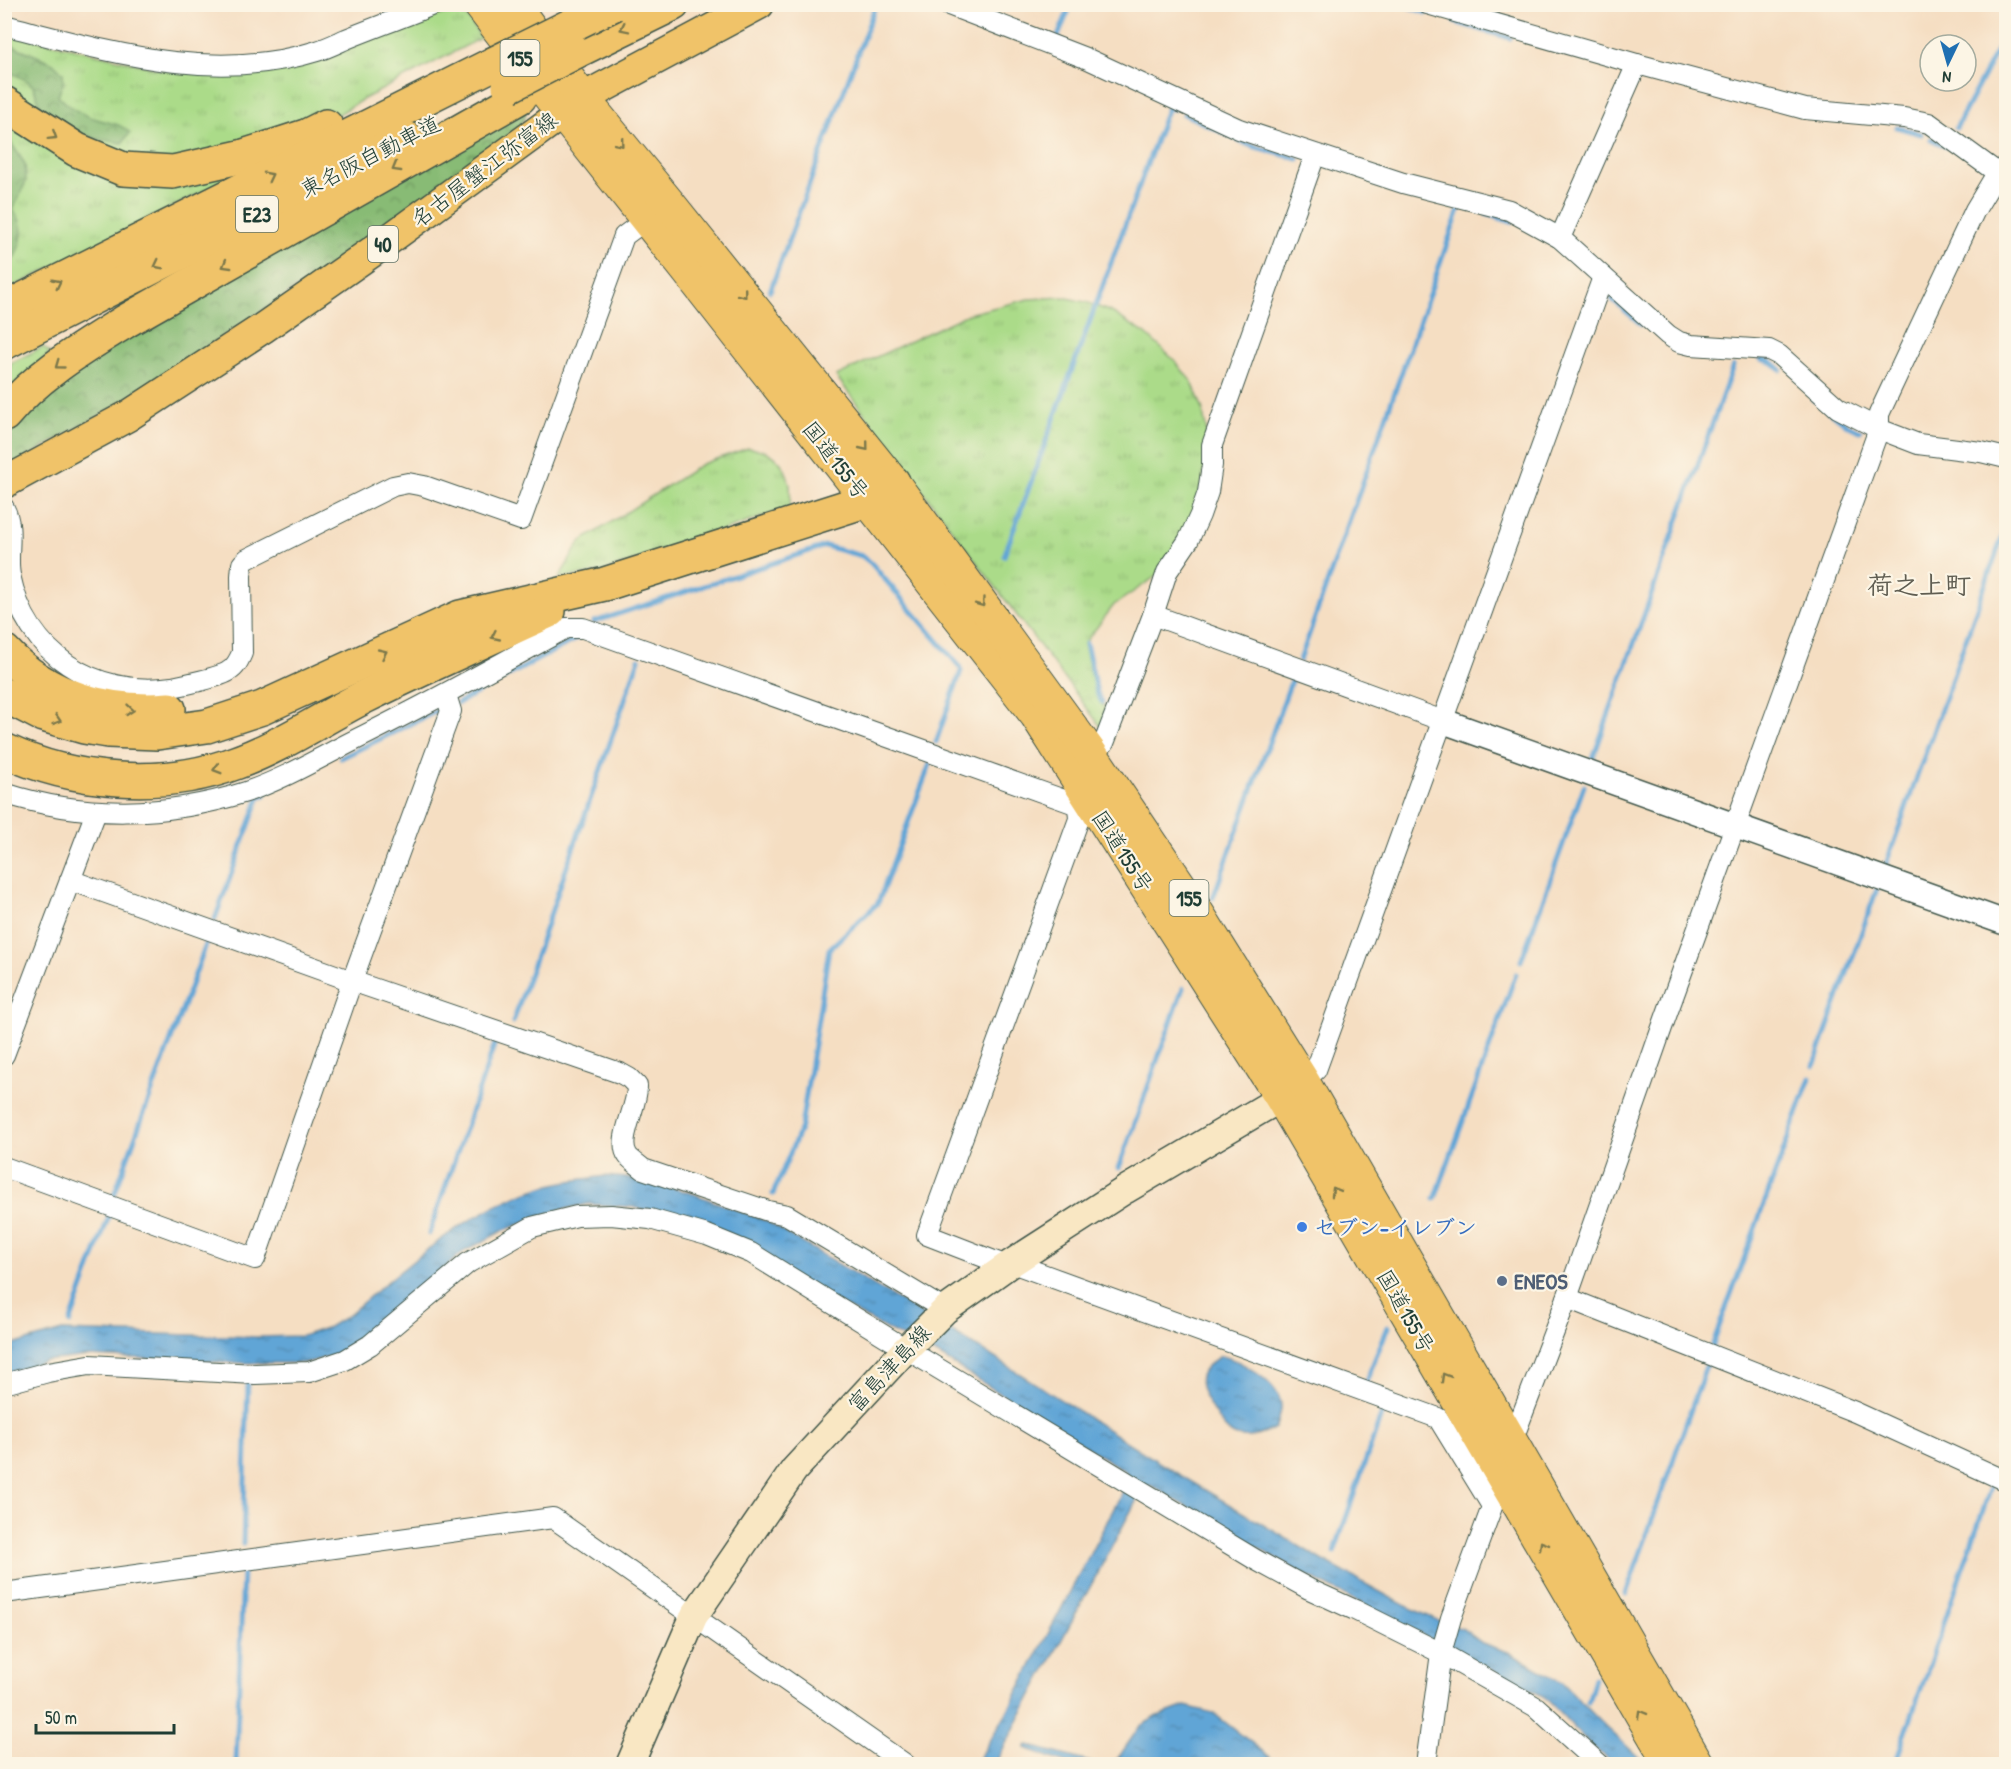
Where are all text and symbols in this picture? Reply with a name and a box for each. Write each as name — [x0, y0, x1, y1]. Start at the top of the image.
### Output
one-way arrow — [619, 21, 630, 33]
north arrow — [1918, 33, 1978, 93]
road number: 155 — [500, 40, 540, 76]
text: N — [1941, 67, 1952, 89]
street label: 名古屋蟹江弥富線 — [405, 104, 563, 234]
street label: 東名阪自動車道 — [295, 108, 445, 204]
one-way arrow — [47, 128, 57, 140]
one-way arrow — [613, 136, 624, 147]
one-way arrow — [392, 161, 402, 172]
one-way arrow — [262, 172, 273, 184]
road number: E23 — [236, 196, 278, 232]
road number: 40 — [368, 226, 398, 262]
one-way arrow — [222, 257, 232, 269]
one-way arrow — [153, 258, 164, 269]
one-way arrow — [50, 279, 61, 290]
one-way arrow — [735, 288, 746, 299]
one-way arrow — [55, 357, 66, 368]
street label: 国道155号 — [796, 414, 876, 506]
one-way arrow — [857, 440, 868, 451]
district label: 荷之上町 — [1867, 567, 1971, 602]
one-way arrow — [974, 596, 985, 607]
one-way arrow — [491, 628, 502, 640]
one-way arrow — [376, 648, 387, 660]
one-way arrow — [126, 703, 135, 716]
one-way arrow — [52, 712, 62, 725]
one-way arrow — [212, 762, 223, 774]
street label: 国道155号 — [1085, 804, 1161, 898]
road number: 155 — [1170, 880, 1208, 916]
one-way arrow — [1331, 1186, 1343, 1197]
place label: セブン-イレブン — [1314, 1212, 1477, 1242]
marker: セブン-イレブン — [1295, 1220, 1309, 1234]
street label: 国道155号 — [1370, 1263, 1442, 1359]
place label: ENEOS — [1514, 1266, 1568, 1296]
marker: ENEOS — [1495, 1274, 1509, 1288]
street label: 富島津島線 — [841, 1318, 937, 1418]
one-way arrow — [1440, 1373, 1452, 1383]
one-way arrow — [1539, 1541, 1550, 1551]
scale bar — [36, 1697, 174, 1735]
text: 50 m — [45, 1705, 77, 1730]
one-way arrow — [1637, 1710, 1648, 1720]

